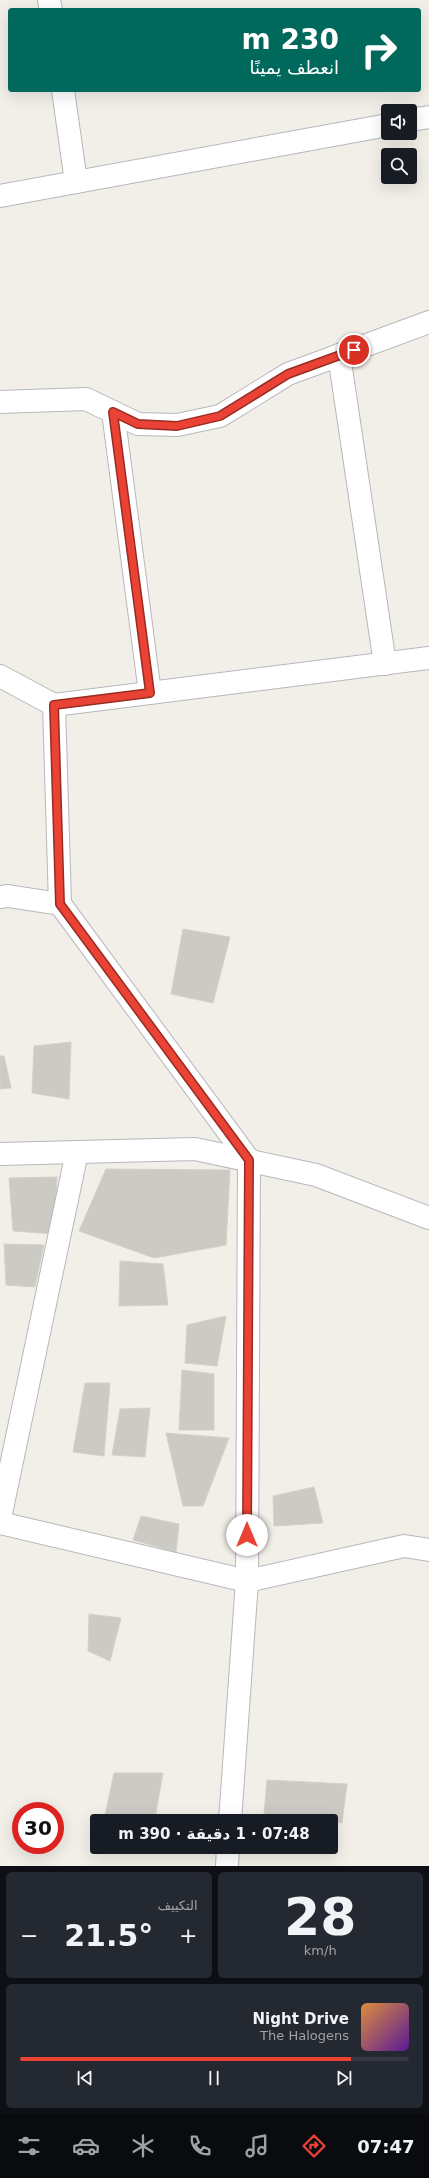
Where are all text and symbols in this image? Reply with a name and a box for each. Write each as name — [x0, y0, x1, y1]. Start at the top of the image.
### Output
text: 230 m — [242, 23, 339, 56]
icon: right — [353, 24, 405, 76]
text: انعطف يمينًا — [249, 57, 339, 78]
map controls — [381, 104, 417, 184]
button: sound — [381, 104, 417, 140]
button: search — [381, 148, 417, 184]
pin — [337, 333, 371, 367]
icon: arrive — [343, 339, 365, 361]
position arrow — [226, 1514, 268, 1556]
speed limit sign: 30 — [12, 1802, 64, 1854]
text: 07:48 · 1 دقيقة · 390 m — [118, 1825, 310, 1843]
text: 28 — [284, 1887, 356, 1947]
text: التكييف — [158, 1898, 198, 1913]
text: 21.5° — [64, 1918, 153, 1953]
text: − — [20, 1923, 38, 1948]
text: + — [179, 1923, 198, 1948]
text: km/h — [304, 1943, 337, 1958]
text: Night Drive — [253, 2010, 349, 2028]
text: The Halogens — [260, 2028, 349, 2043]
icon: previous — [74, 2067, 96, 2089]
icon: pause — [203, 2067, 225, 2089]
icon: next — [333, 2067, 355, 2089]
icon: filters — [15, 2132, 43, 2160]
icon: car — [72, 2132, 100, 2160]
icon: climate — [129, 2132, 157, 2160]
icon: phone — [186, 2132, 214, 2160]
icon: music — [243, 2132, 271, 2160]
icon: directions — [300, 2132, 328, 2160]
text: 07:47 — [357, 2136, 414, 2157]

